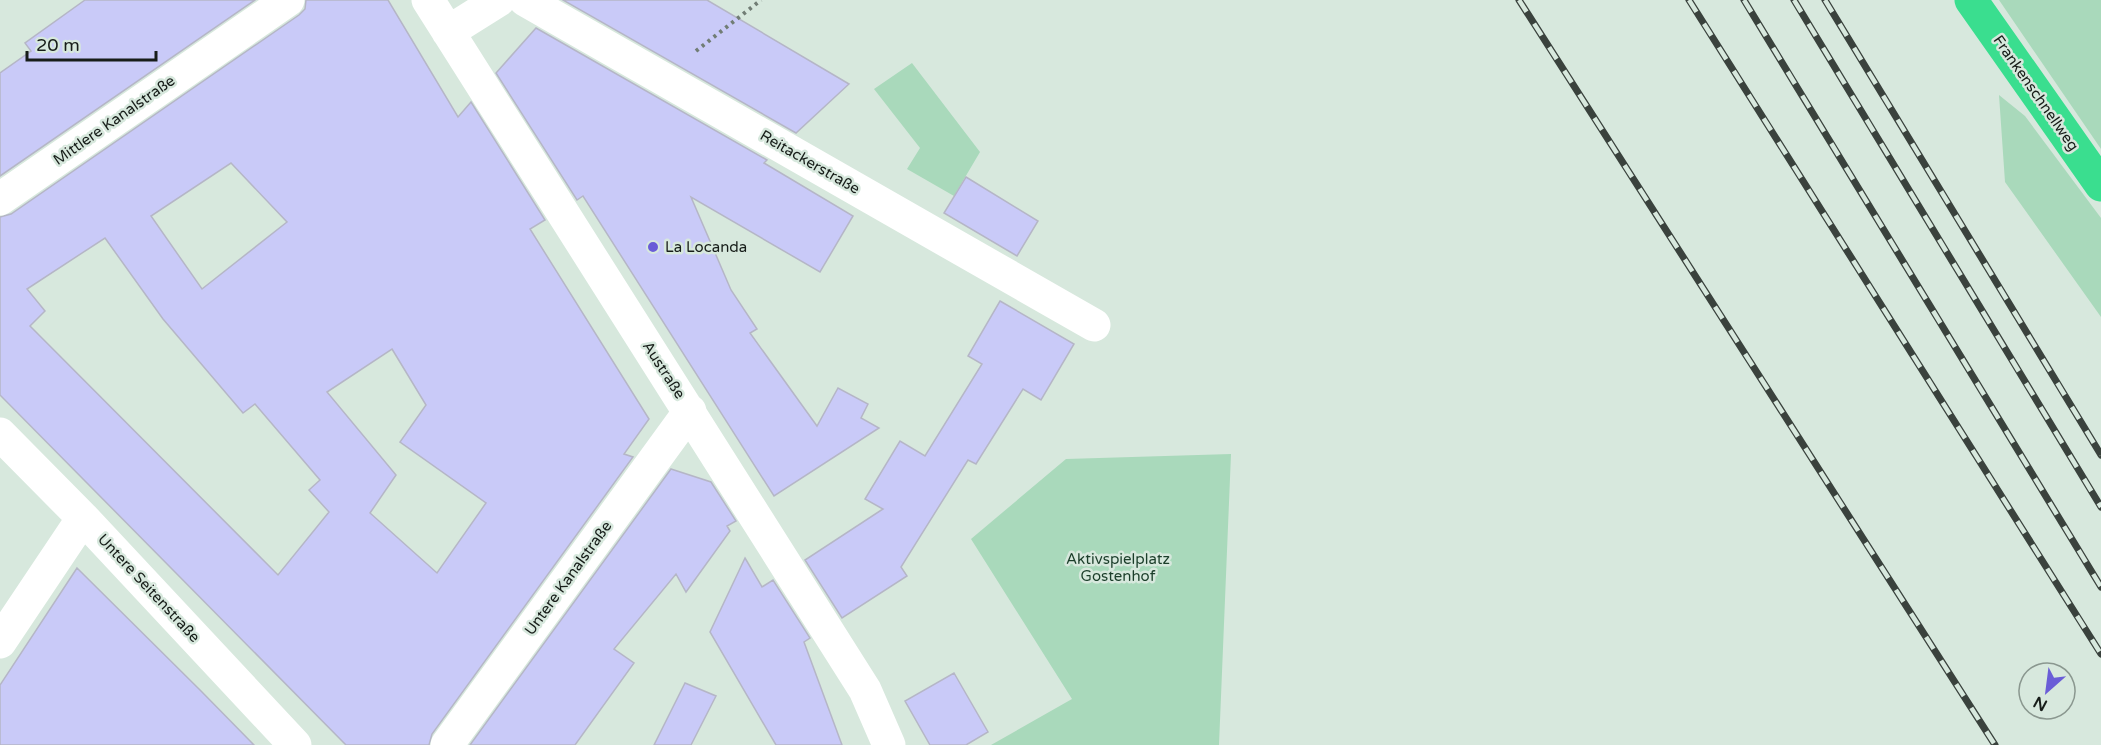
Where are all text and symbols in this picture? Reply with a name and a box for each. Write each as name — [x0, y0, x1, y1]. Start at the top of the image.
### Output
scale bar — [27, 24, 156, 62]
street label: Frankenschnellweg — [1989, 32, 2083, 154]
text: 20 m — [36, 34, 80, 56]
street label: Mittlere Kanalstraße — [50, 71, 178, 169]
street label: Reitackerstraße — [757, 126, 863, 198]
place label: La Locanda — [665, 238, 747, 256]
marker: La Locanda — [646, 240, 660, 254]
street label: Austraße — [639, 338, 689, 402]
street label: Untere Kanalstraße — [521, 517, 615, 639]
street label: Untere Seitenstraße — [94, 530, 204, 646]
park label: Aktivspielplatz Gostenhof — [1066, 550, 1170, 585]
north arrow — [2017, 661, 2077, 721]
text: N — [2030, 692, 2051, 715]

